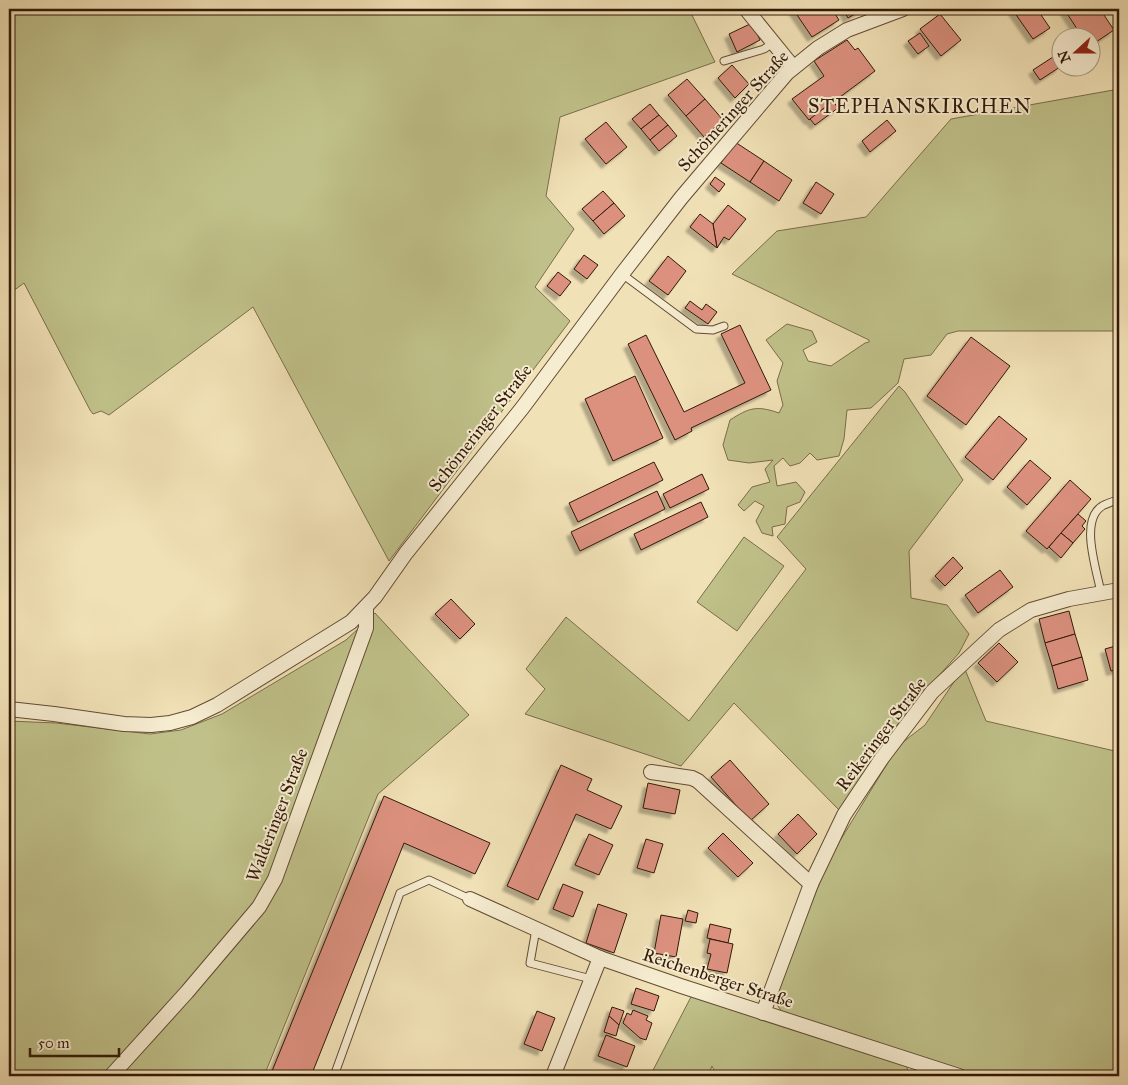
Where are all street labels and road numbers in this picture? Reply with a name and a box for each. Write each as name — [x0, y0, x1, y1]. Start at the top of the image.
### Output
street label: Schömeringer Straße — [673, 46, 794, 177]
street label: Schömeringer Straße — [423, 360, 537, 497]
street label: Reikeringer Straße — [831, 673, 932, 796]
street label: Walderinger Straße — [241, 745, 313, 885]
street label: Reichenberger Straße — [640, 943, 796, 1014]

